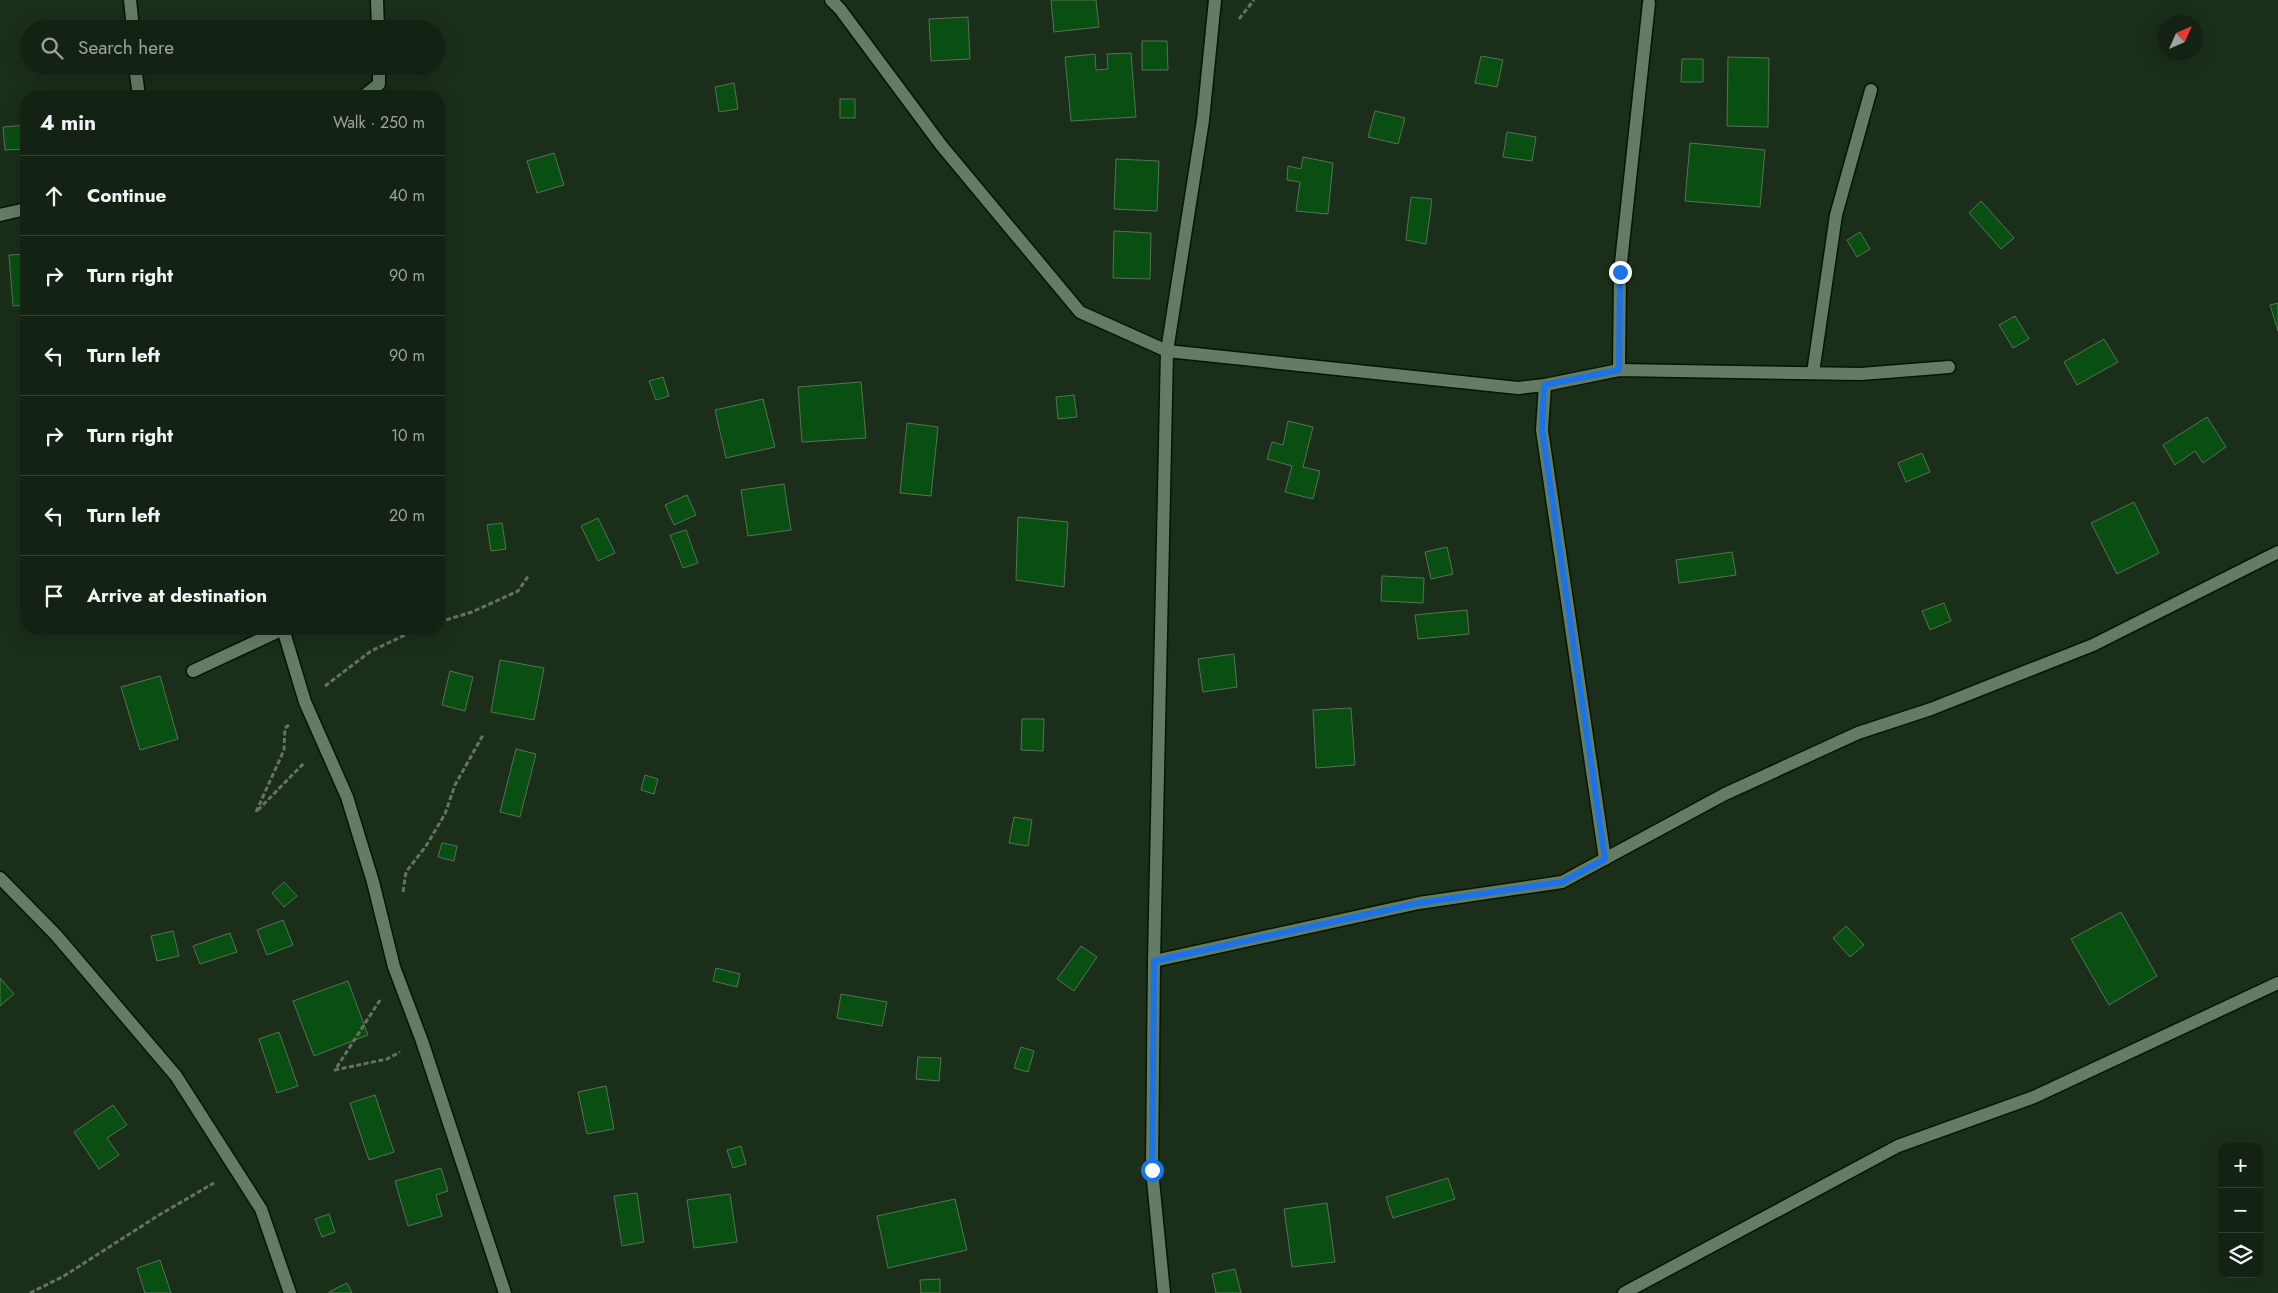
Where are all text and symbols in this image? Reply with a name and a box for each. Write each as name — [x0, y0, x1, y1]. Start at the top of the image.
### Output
north arrow — [2158, 15, 2203, 60]
search box — [20, 20, 445, 75]
icon: search — [38, 34, 66, 62]
text: Search here — [78, 34, 174, 61]
text: 4 min — [40, 108, 96, 138]
text: Walk · 250 m — [333, 111, 425, 134]
icon: ahead — [40, 182, 68, 210]
text: Continue — [87, 182, 166, 209]
text: 40 m — [389, 184, 425, 207]
route end — [1609, 261, 1632, 284]
icon: right — [40, 262, 68, 290]
text: Turn right — [87, 262, 173, 289]
text: 90 m — [389, 264, 425, 287]
icon: left — [40, 342, 68, 370]
text: Turn left — [87, 342, 160, 369]
text: 90 m — [389, 344, 425, 367]
icon: right — [40, 422, 68, 450]
text: Turn right — [87, 422, 173, 449]
text: 10 m — [391, 424, 425, 447]
icon: left — [40, 502, 68, 530]
text: Turn left — [87, 502, 160, 529]
text: 20 m — [389, 504, 425, 527]
icon: arrive — [40, 582, 68, 610]
text: Arrive at destination — [87, 582, 267, 609]
map controls — [2218, 1143, 2263, 1278]
button: + — [2218, 1143, 2263, 1188]
route start — [1141, 1159, 1164, 1182]
button: − — [2218, 1188, 2263, 1233]
button: layers — [2218, 1233, 2263, 1278]

